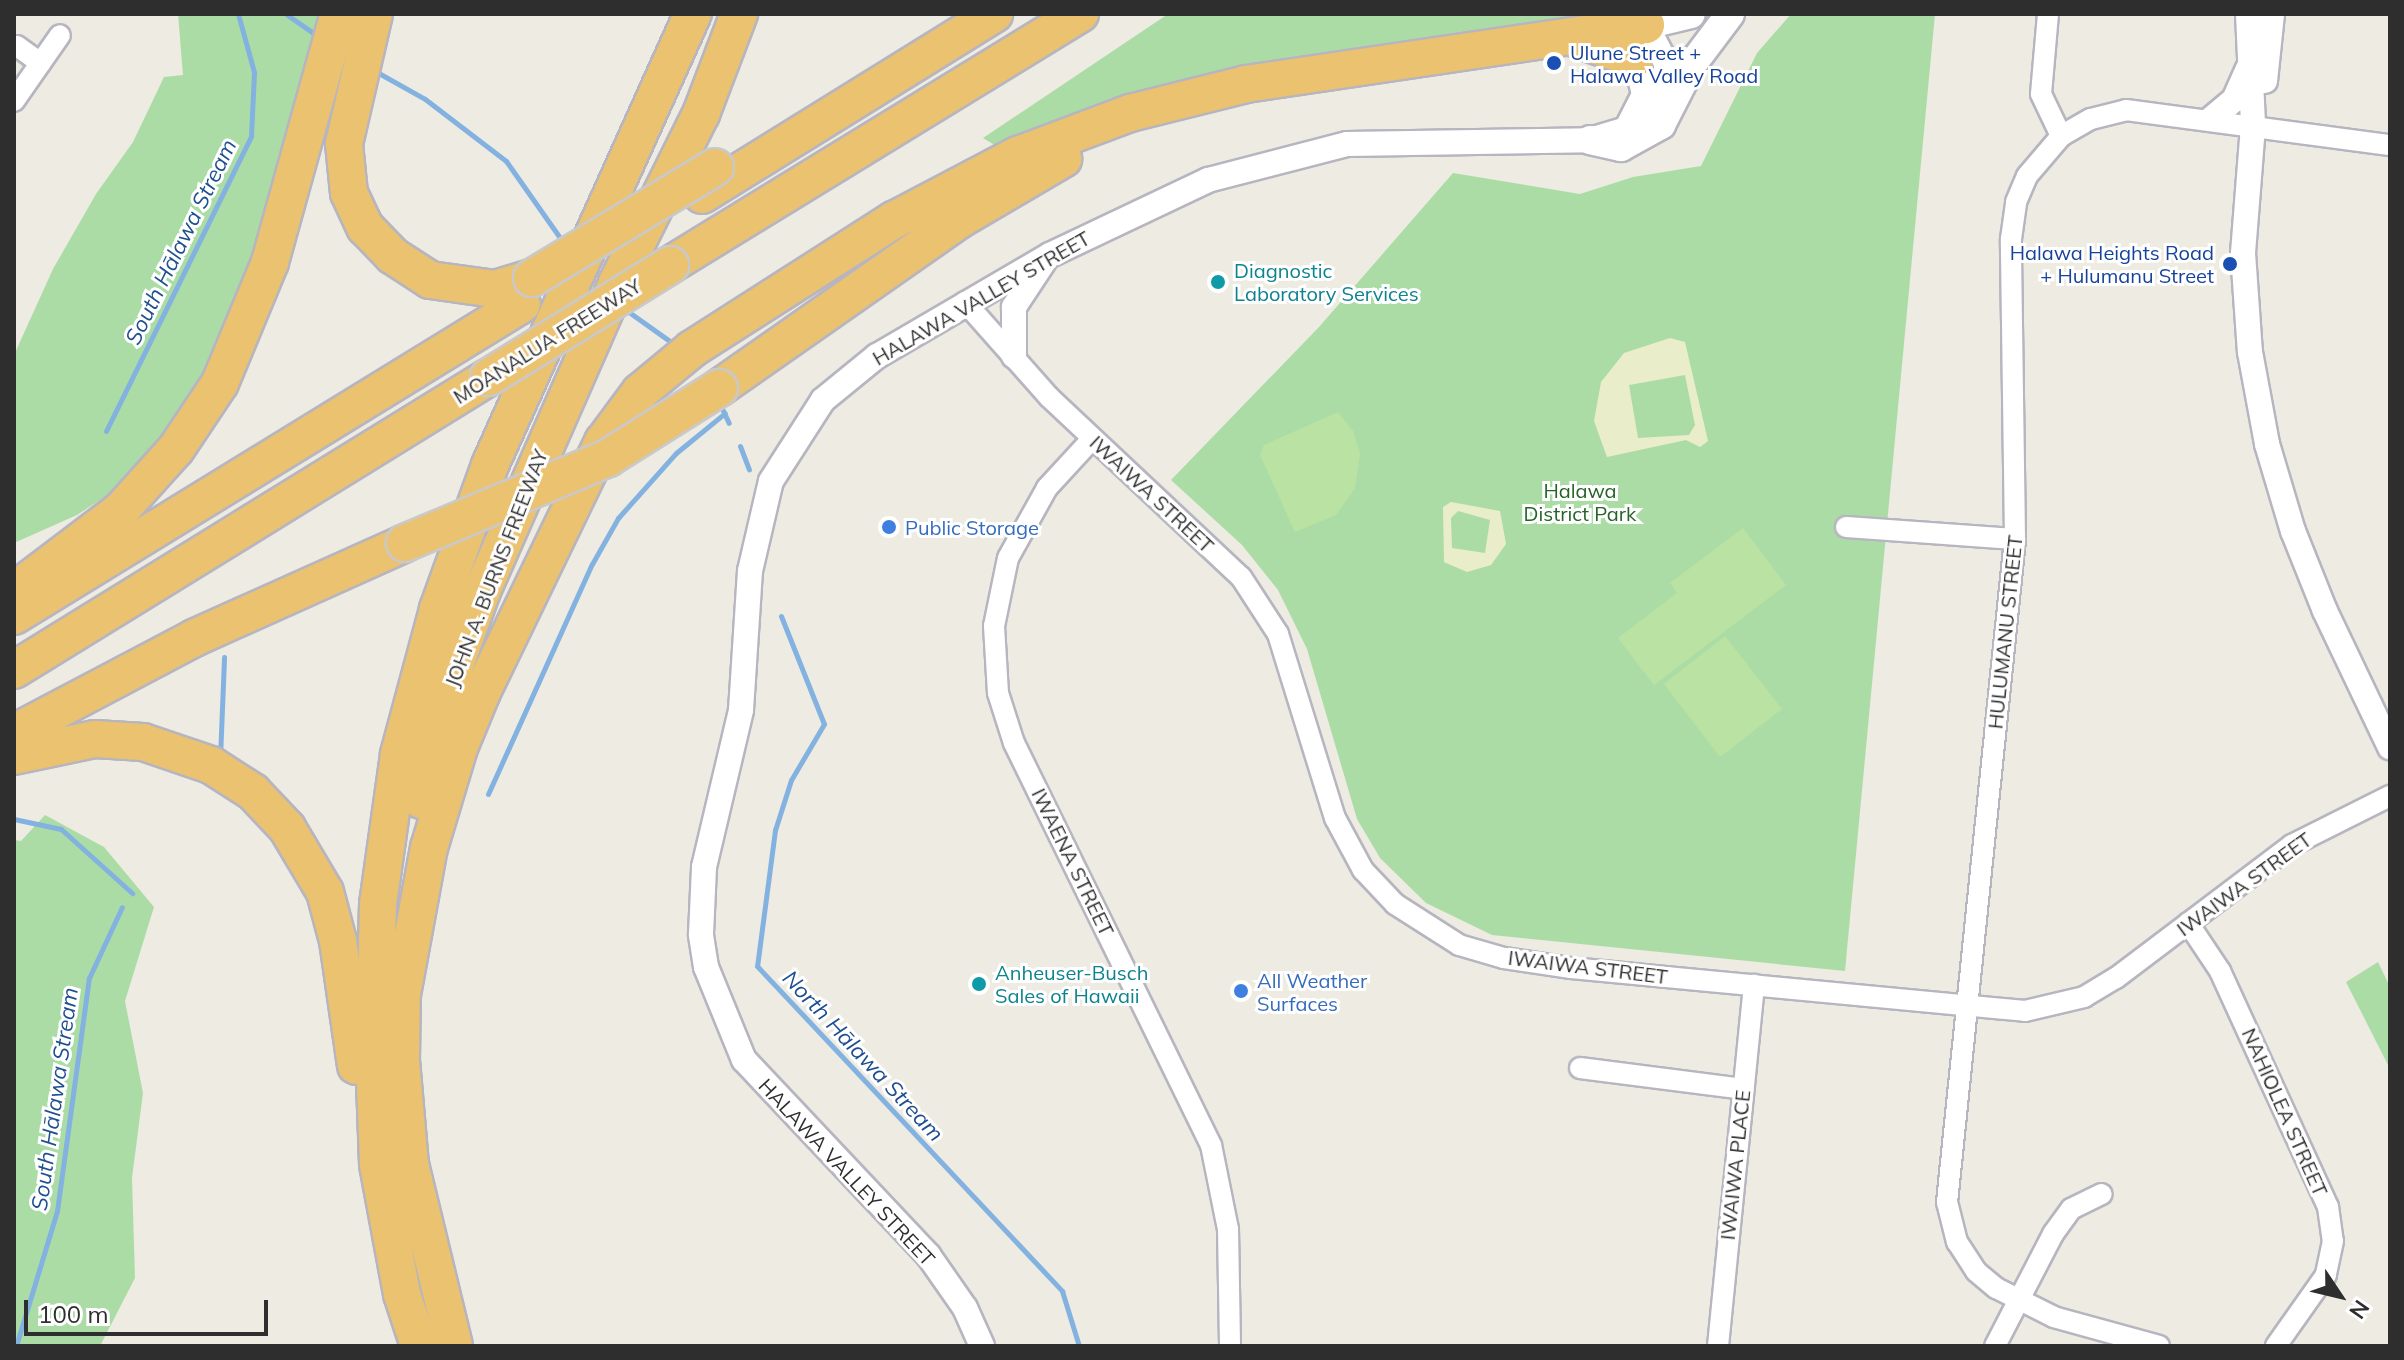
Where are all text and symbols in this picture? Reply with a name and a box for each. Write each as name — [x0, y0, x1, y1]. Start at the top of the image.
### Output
place label: Ulune Street + Halawa Valley Road — [1570, 40, 1758, 87]
marker: Ulune Street + Halawa Valley Road — [1545, 54, 1563, 72]
water label: South Hālawa Stream — [120, 135, 242, 349]
street label: HALAWA VALLEY STREET — [868, 226, 1094, 370]
place label: Halawa Heights Road + Hulumanu Street — [2010, 240, 2214, 287]
marker: Halawa Heights Road + Hulumanu Street — [2221, 255, 2239, 273]
place label: Diagnostic Laboratory Services — [1234, 258, 1419, 305]
street label: MOANALUA FREEWAY — [449, 273, 645, 409]
marker: Diagnostic Laboratory Services — [1209, 273, 1227, 291]
street label: IWAIWA STREET — [1085, 430, 1219, 558]
street label: JOHN A. BURNS FREEWAY — [440, 446, 552, 690]
park label: Halawa District Park — [1524, 479, 1636, 526]
place label: Public Storage — [905, 515, 1039, 539]
marker: Public Storage — [880, 518, 898, 536]
street label: HULUMANU STREET — [1983, 534, 2027, 730]
street label: IWAENA STREET — [1027, 784, 1119, 940]
street label: IWAIWA STREET — [2172, 827, 2316, 941]
street label: IWAIWA STREET — [1507, 945, 1669, 989]
place label: Anheuser-Busch Sales of Hawaii — [995, 960, 1148, 1007]
water label: North Hālawa Stream — [777, 965, 949, 1147]
place label: All Weather Surfaces — [1257, 968, 1367, 1015]
marker: Anheuser-Busch Sales of Hawaii — [970, 975, 988, 993]
marker: All Weather Surfaces — [1232, 982, 1250, 1000]
water label: South Hālawa Stream — [26, 986, 84, 1212]
street label: NAHIOLEA STREET — [2237, 1024, 2333, 1200]
street label: HALAWA VALLEY STREET — [754, 1074, 940, 1270]
street label: IWAIWA PLACE — [1715, 1089, 1755, 1241]
north arrow — [2300, 1256, 2380, 1336]
scale bar — [28, 1284, 272, 1334]
text: N — [2343, 1295, 2376, 1325]
text: 100 m — [38, 1299, 109, 1329]

